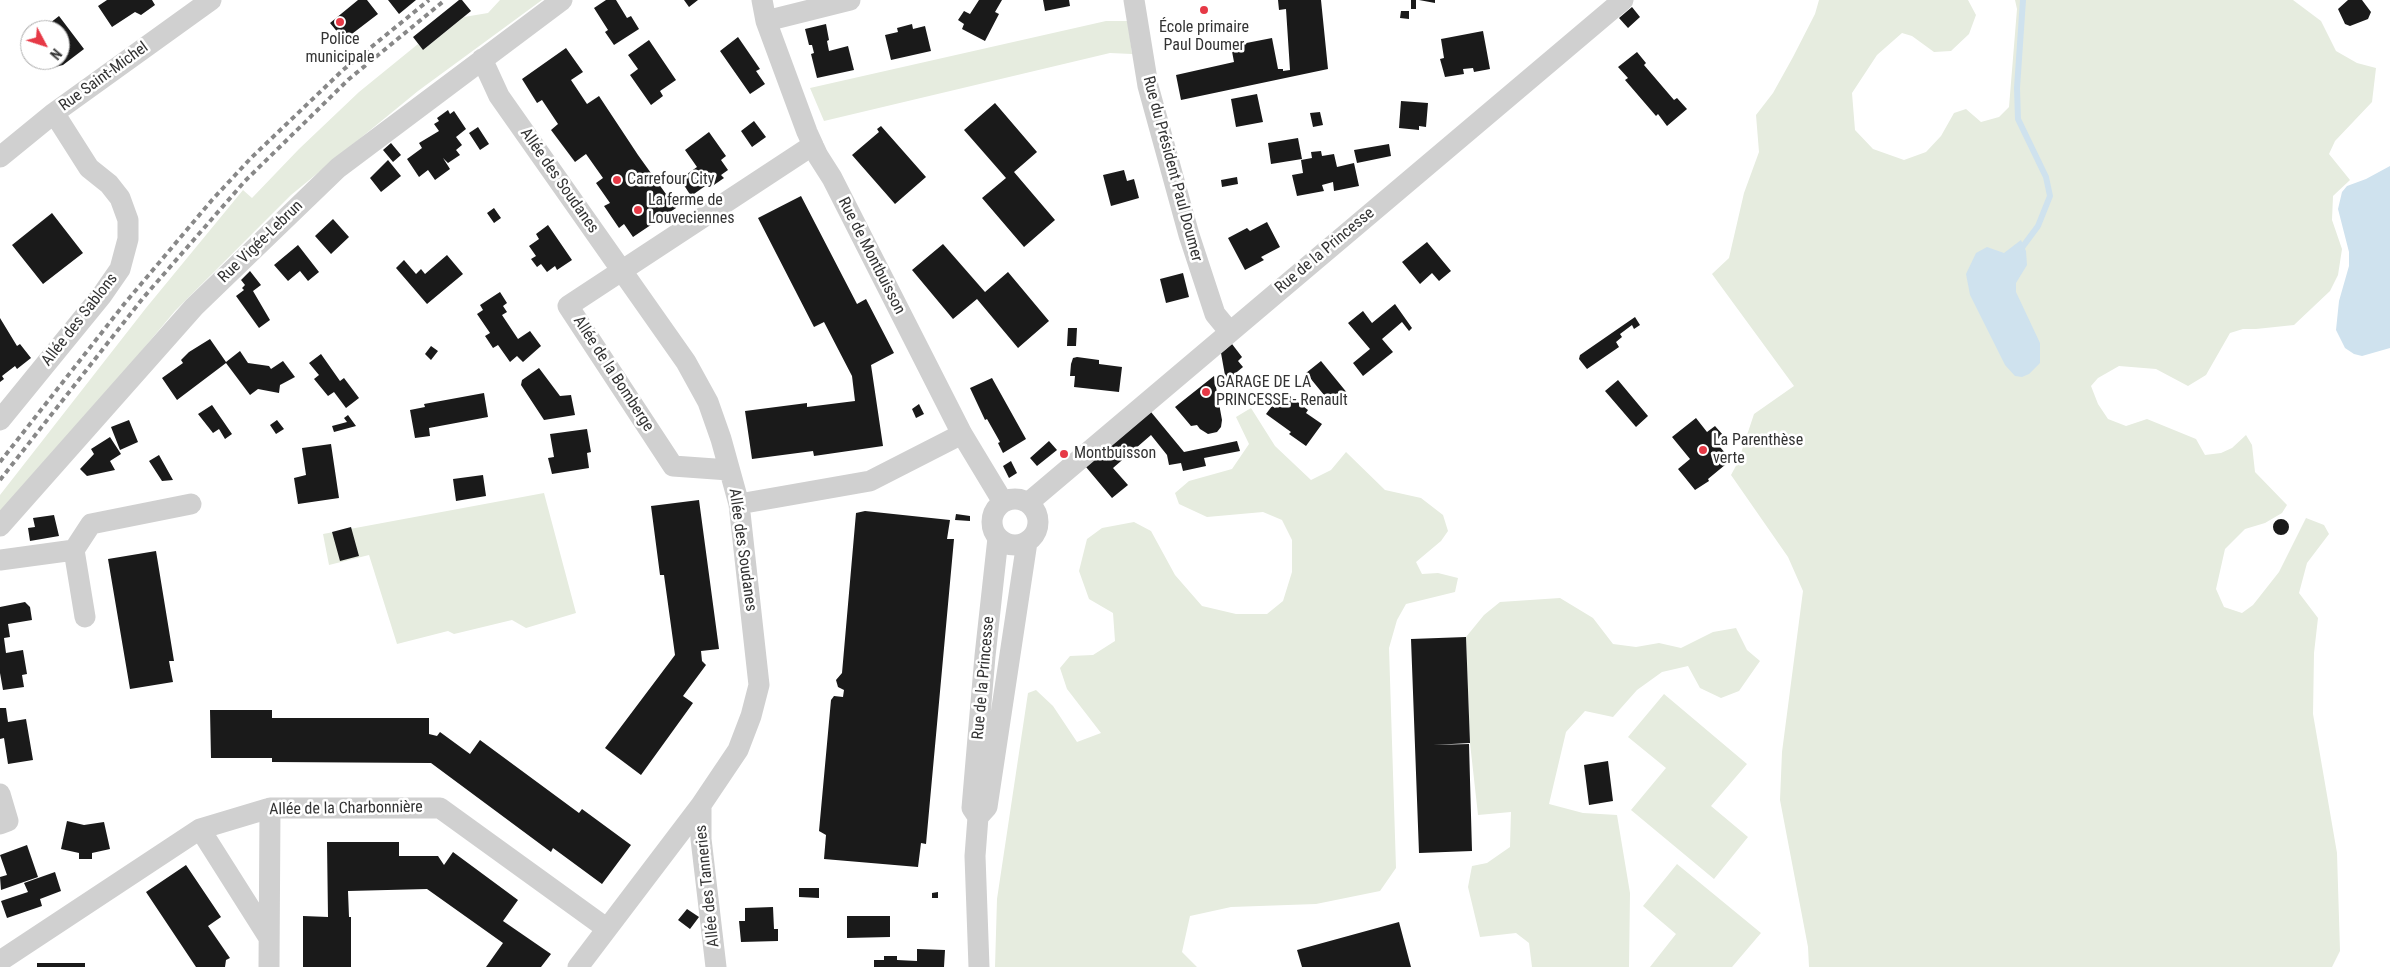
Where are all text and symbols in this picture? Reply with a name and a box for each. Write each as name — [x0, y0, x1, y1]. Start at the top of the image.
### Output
marker: École primaire Paul Doumer — [1198, 4, 1210, 16]
marker: Police municipale — [334, 16, 346, 28]
place label: École primaire Paul Doumer — [1159, 18, 1249, 56]
north arrow — [20, 20, 70, 70]
place label: Police municipale — [306, 30, 374, 68]
street label: Rue Saint-Michel — [56, 38, 152, 116]
text: N — [47, 46, 65, 62]
street label: Rue du Président Paul Doumer — [1138, 74, 1206, 264]
street label: Allée des Soudanes — [516, 125, 602, 237]
place label: Carrefour City — [627, 170, 714, 190]
marker: Carrefour City — [611, 174, 623, 186]
place label: La ferme de Louveciennes — [648, 191, 734, 229]
street label: Rue de Montbuisson — [833, 194, 909, 318]
street label: Rue Vigée-Lebrun — [215, 197, 307, 287]
marker: La ferme de Louveciennes — [632, 204, 644, 216]
street label: Rue de la Princesse — [1271, 204, 1379, 298]
street label: Allée des Sablons — [38, 270, 122, 370]
street label: Allée de la Bomberge — [569, 313, 657, 435]
place label: GARAGE DE LA PRINCESSE - Renault — [1216, 373, 1348, 411]
marker: GARAGE DE LA PRINCESSE - Renault — [1200, 386, 1212, 398]
place label: La Parenthèse verte — [1713, 431, 1803, 469]
place label: Montbuisson — [1074, 444, 1156, 464]
marker: La Parenthèse verte — [1697, 444, 1709, 456]
marker: Montbuisson — [1058, 448, 1070, 460]
street label: Allée des Soudanes — [724, 487, 760, 613]
street label: Rue de la Princesse — [969, 616, 999, 740]
street label: Allée de la Charbonnière — [269, 798, 423, 820]
street label: Allée des Tanneries — [692, 824, 724, 948]

